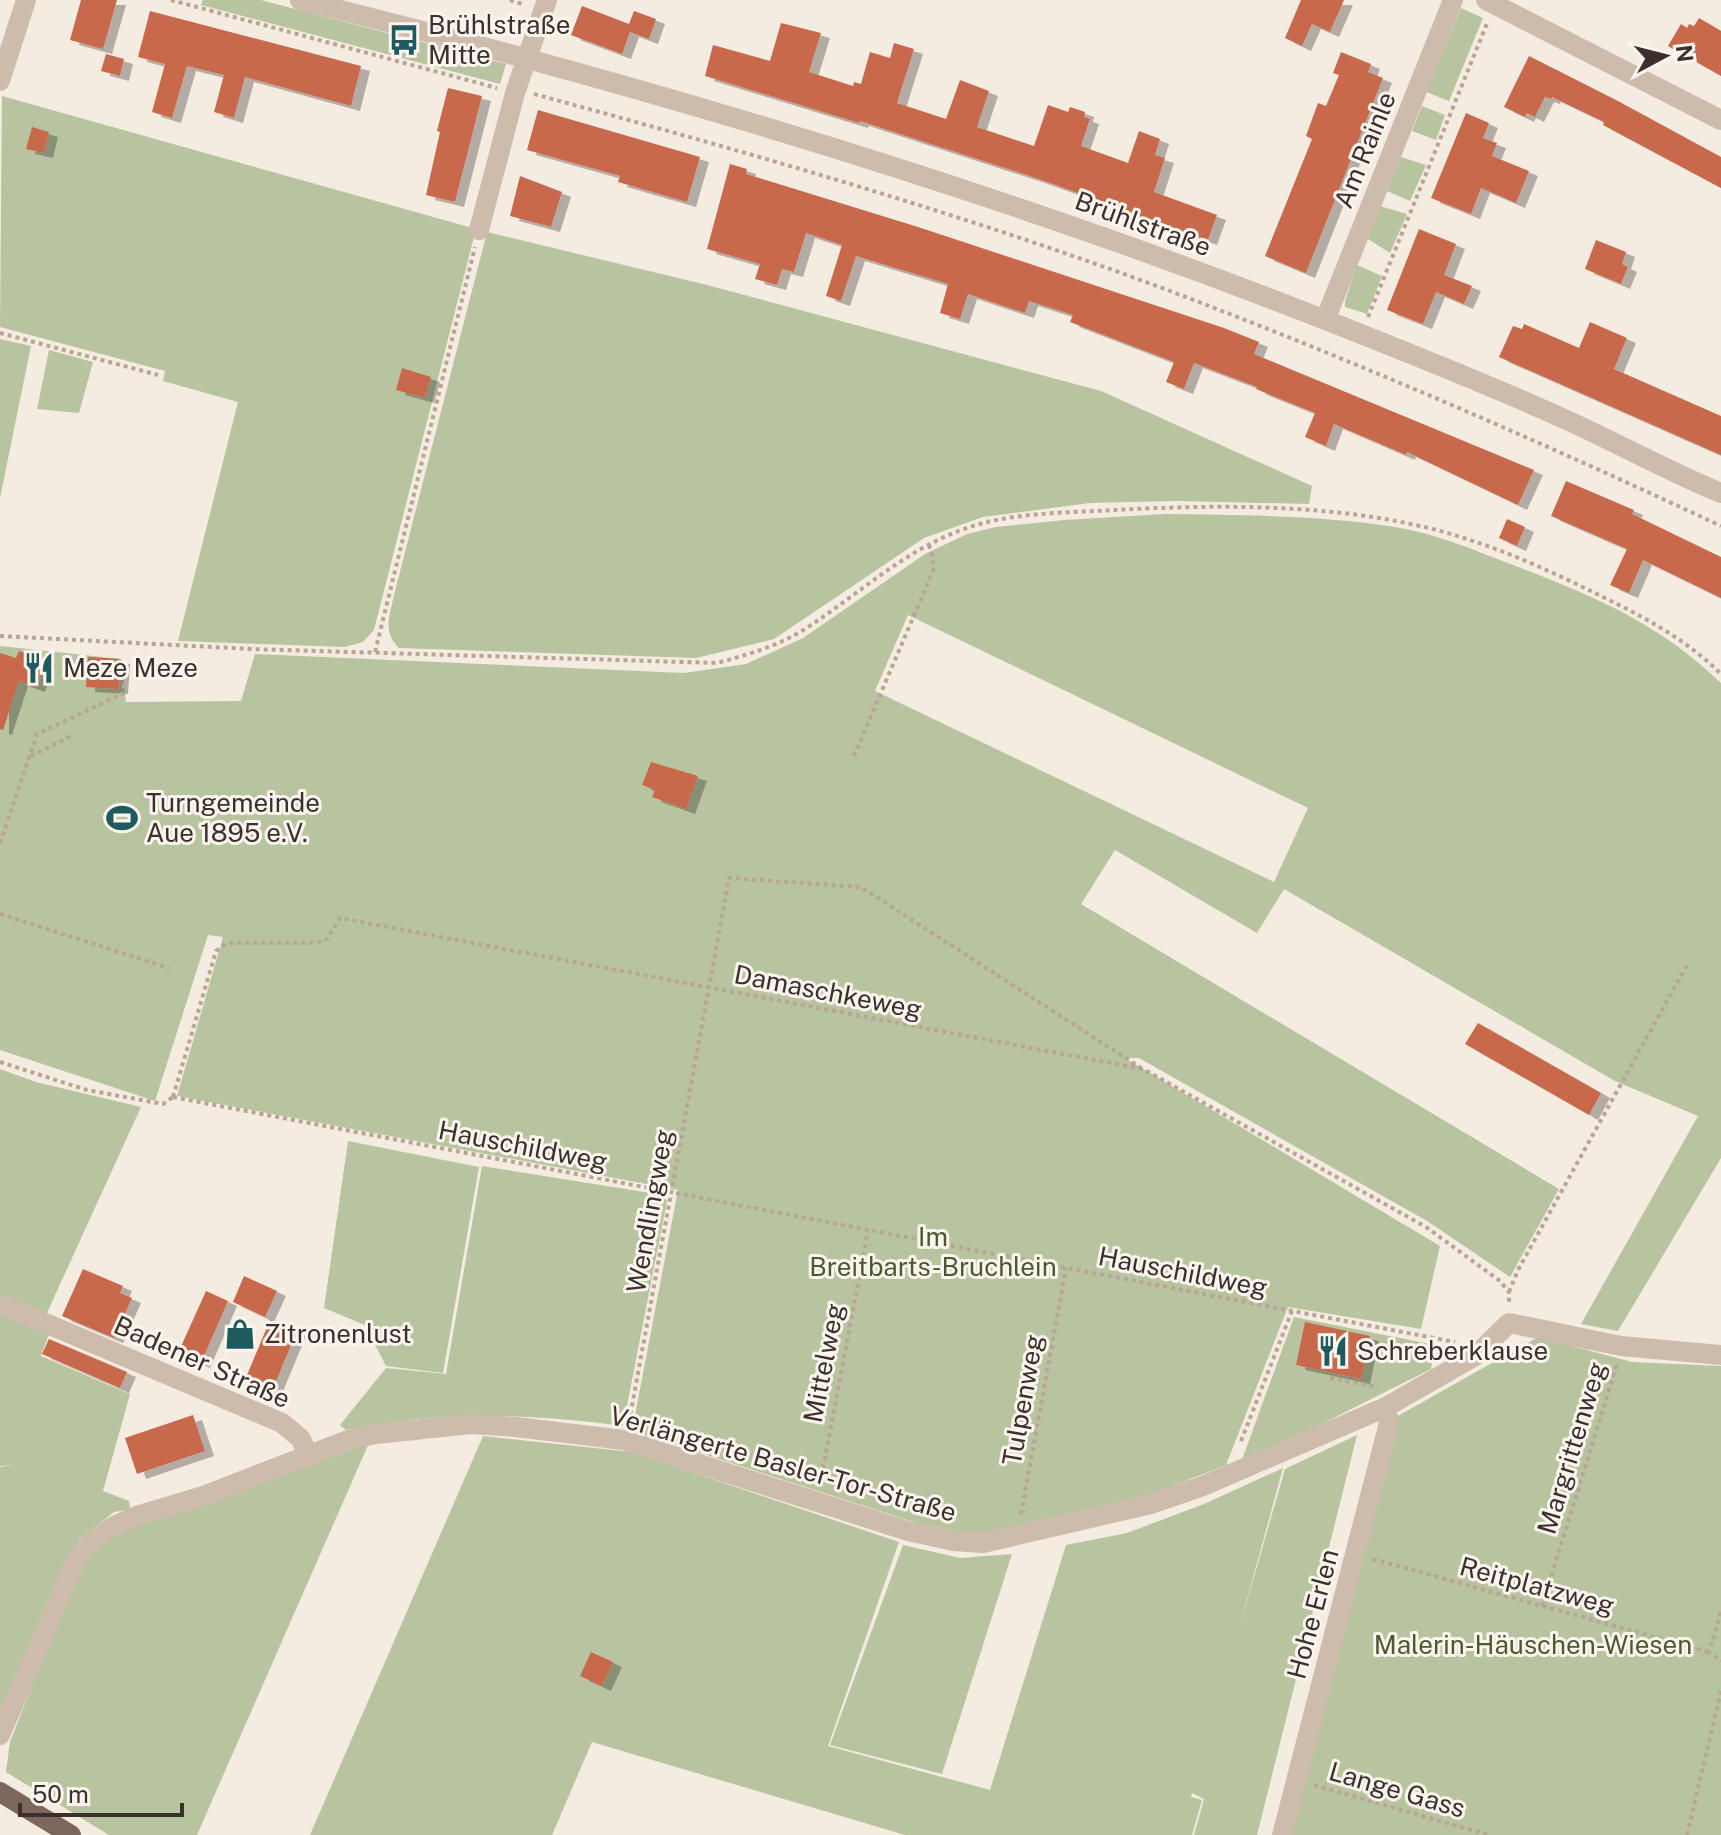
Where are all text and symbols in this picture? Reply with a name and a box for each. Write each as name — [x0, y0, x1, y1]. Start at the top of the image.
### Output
place label: Brühlstraße Mitte — [428, 9, 570, 70]
north arrow — [1625, 16, 1705, 96]
bus stop icon: Brühlstraße Mitte — [387, 23, 421, 57]
text: N — [1671, 43, 1699, 64]
street label: Am Rainle — [1327, 87, 1402, 212]
street label: Brühlstraße — [1071, 185, 1215, 262]
restaurant icon: Meze Meze — [22, 651, 56, 685]
place label: Meze Meze — [63, 652, 198, 683]
place label: Turngemeinde Aue 1895 e.V. — [146, 787, 320, 848]
sports icon: Turngemeinde Aue 1895 e.V. — [105, 801, 139, 835]
street label: Damaschkeweg — [732, 958, 925, 1025]
street label: Hauschildweg — [436, 1114, 610, 1177]
street label: Wendlingweg — [620, 1127, 679, 1295]
park label: Im Breitbarts-Bruchlein — [809, 1221, 1057, 1282]
street label: Hauschildweg — [1096, 1240, 1270, 1303]
street label: Mittelweg — [797, 1301, 850, 1425]
street label: Badener Straße — [109, 1309, 295, 1414]
shop icon: Zitronenlust — [223, 1317, 257, 1351]
place label: Zitronenlust — [264, 1318, 412, 1349]
street label: Tulpenweg — [996, 1332, 1049, 1468]
restaurant icon: Schreberklause — [1316, 1334, 1350, 1368]
place label: Schreberklause — [1357, 1335, 1548, 1366]
street label: Margrittenweg — [1531, 1358, 1612, 1538]
street label: Verlängerte Basler-Tor-Straße — [606, 1399, 960, 1528]
street label: Hohe Erlen — [1280, 1546, 1345, 1682]
street label: Reitplatzweg — [1456, 1550, 1618, 1621]
park label: Malerin-Häuschen-Wiesen — [1374, 1629, 1692, 1660]
street label: Lange Gass — [1325, 1755, 1469, 1824]
scale bar — [20, 1767, 182, 1817]
text: 50 m — [32, 1780, 89, 1808]

